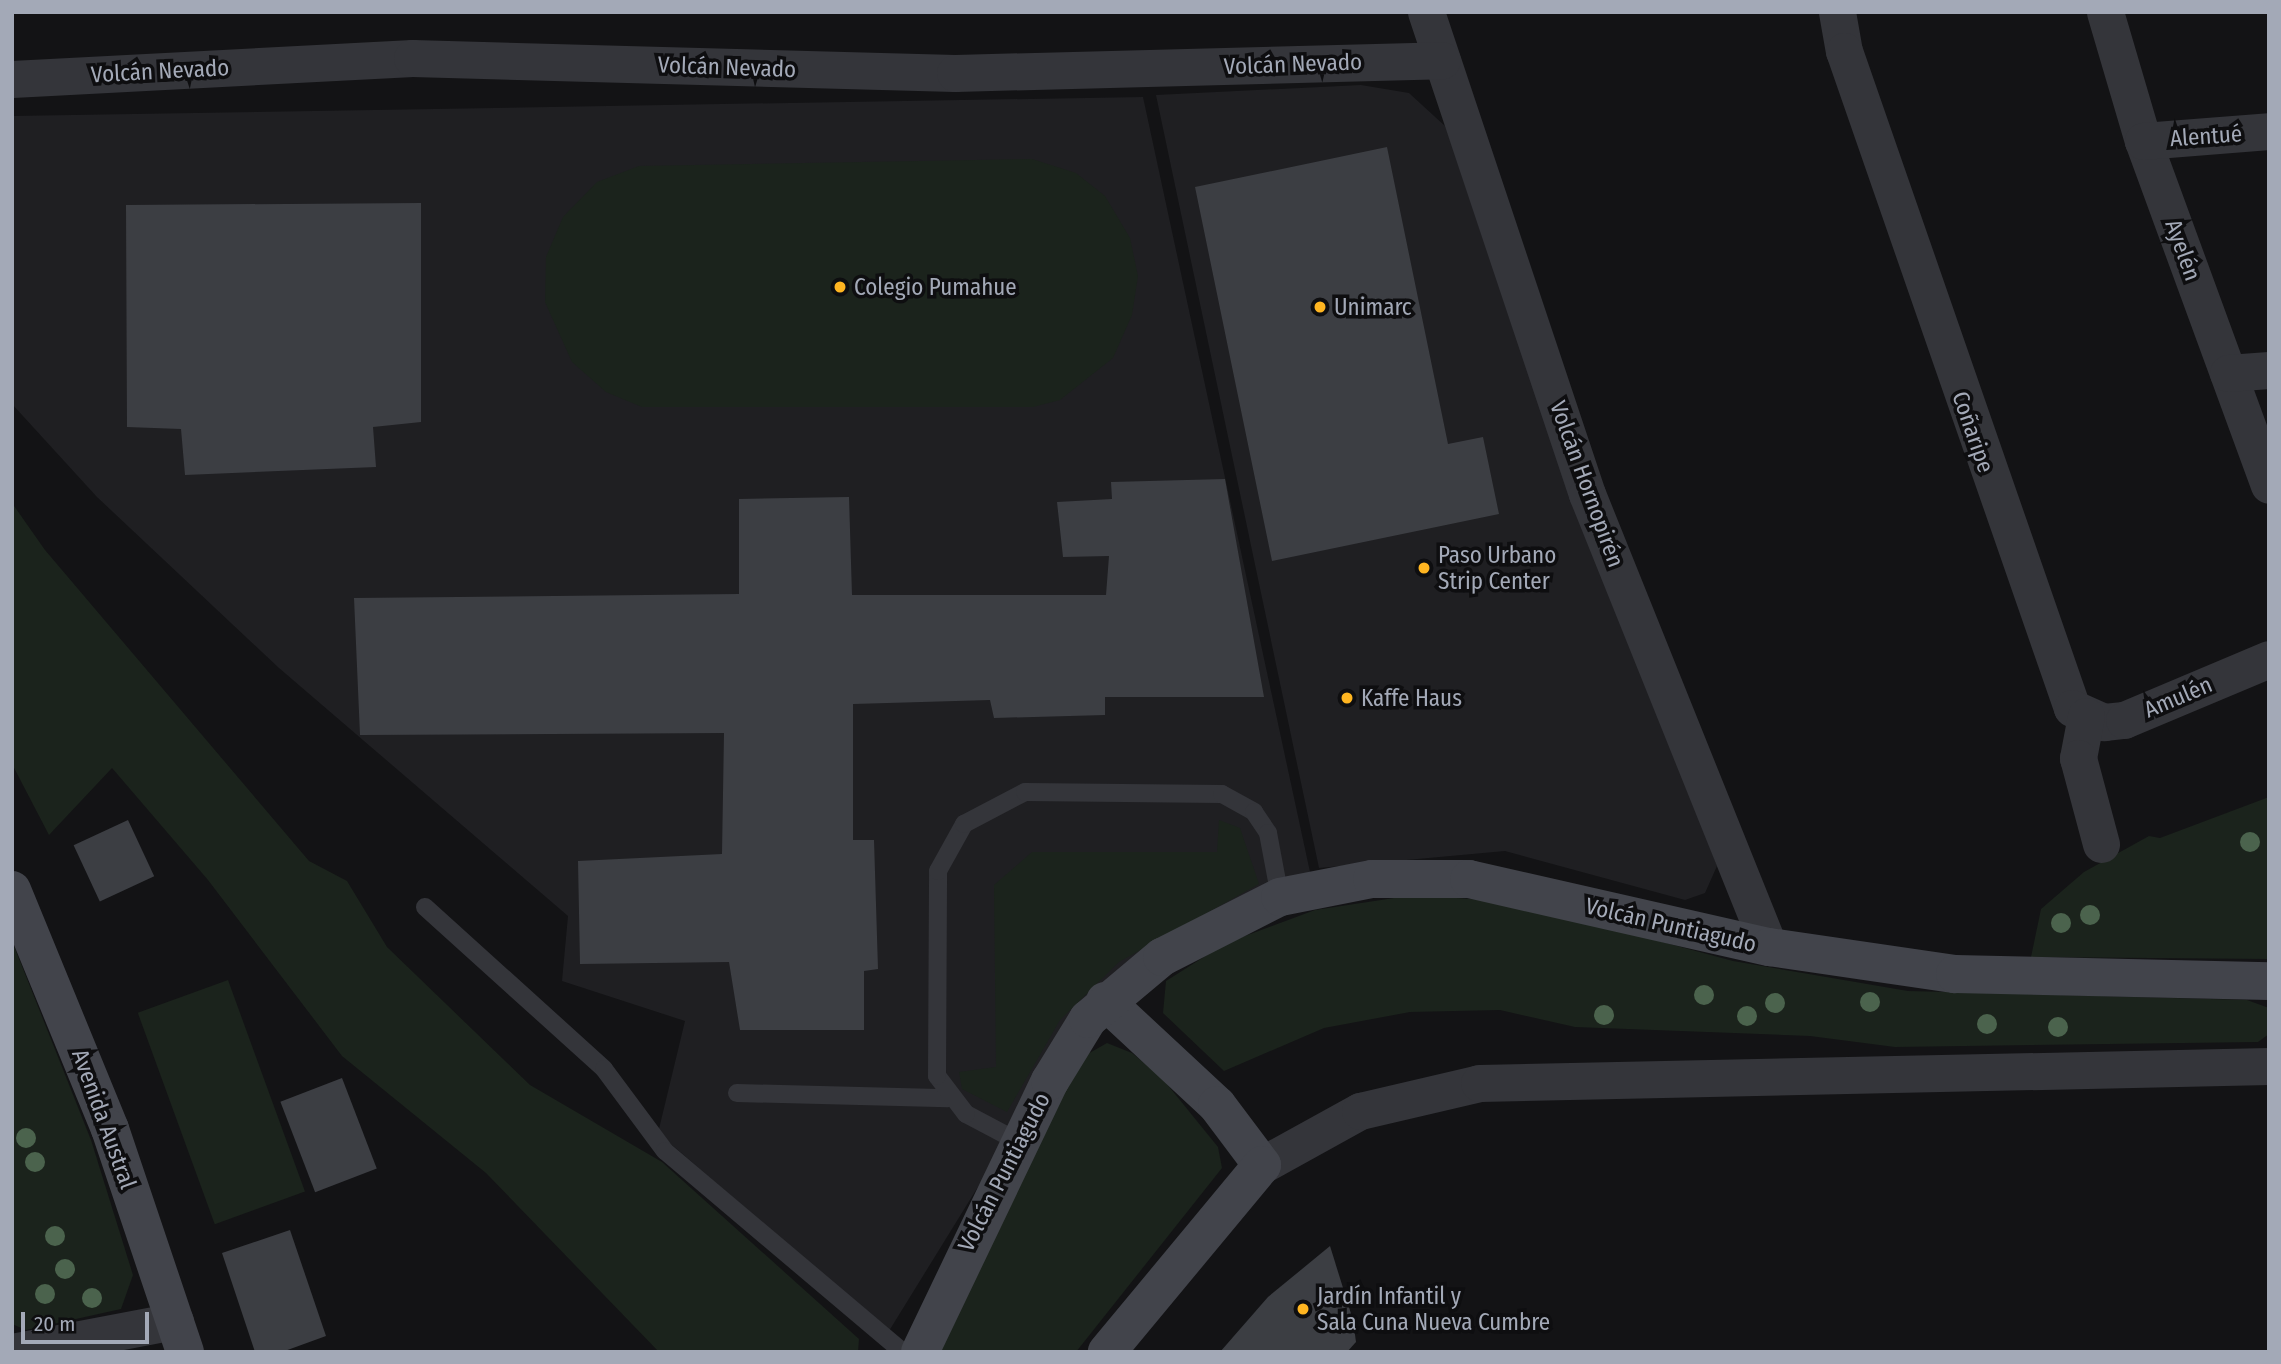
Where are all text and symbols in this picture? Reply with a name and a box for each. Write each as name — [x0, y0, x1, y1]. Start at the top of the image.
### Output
street label: Volcán Nevado — [1223, 48, 1363, 80]
street label: Volcán Nevado — [657, 51, 797, 83]
street label: Volcán Nevado — [90, 54, 230, 88]
street label: Alentué — [2169, 120, 2243, 152]
street label: Ayelén — [2159, 216, 2207, 284]
place label: Colegio Pumahue — [854, 273, 1017, 301]
marker: Colegio Pumahue — [832, 279, 848, 295]
place label: Unimarc — [1334, 293, 1412, 321]
marker: Unimarc — [1312, 299, 1328, 315]
street label: Coñaripe — [1946, 388, 2000, 476]
street label: Volcán Hornopirén — [1544, 397, 1630, 571]
place label: Paso Urbano Strip Center — [1438, 541, 1556, 595]
marker: Paso Urbano Strip Center — [1416, 560, 1432, 576]
street label: Amulén — [2140, 670, 2216, 724]
place label: Kaffe Haus — [1361, 684, 1462, 712]
marker: Kaffe Haus — [1339, 690, 1355, 706]
street label: Volcán Puntiagudo — [1583, 892, 1759, 958]
street label: Avenida Austral — [66, 1045, 142, 1193]
street label: Volcán Puntiagudo — [952, 1088, 1056, 1256]
place label: Jardín Infantil y Sala Cuna Nueva Cumbre — [1317, 1282, 1550, 1336]
scale bar — [24, 1298, 152, 1342]
marker: Jardín Infantil y Sala Cuna Nueva Cumbre — [1295, 1301, 1311, 1317]
text: 20 m — [34, 1311, 75, 1337]

